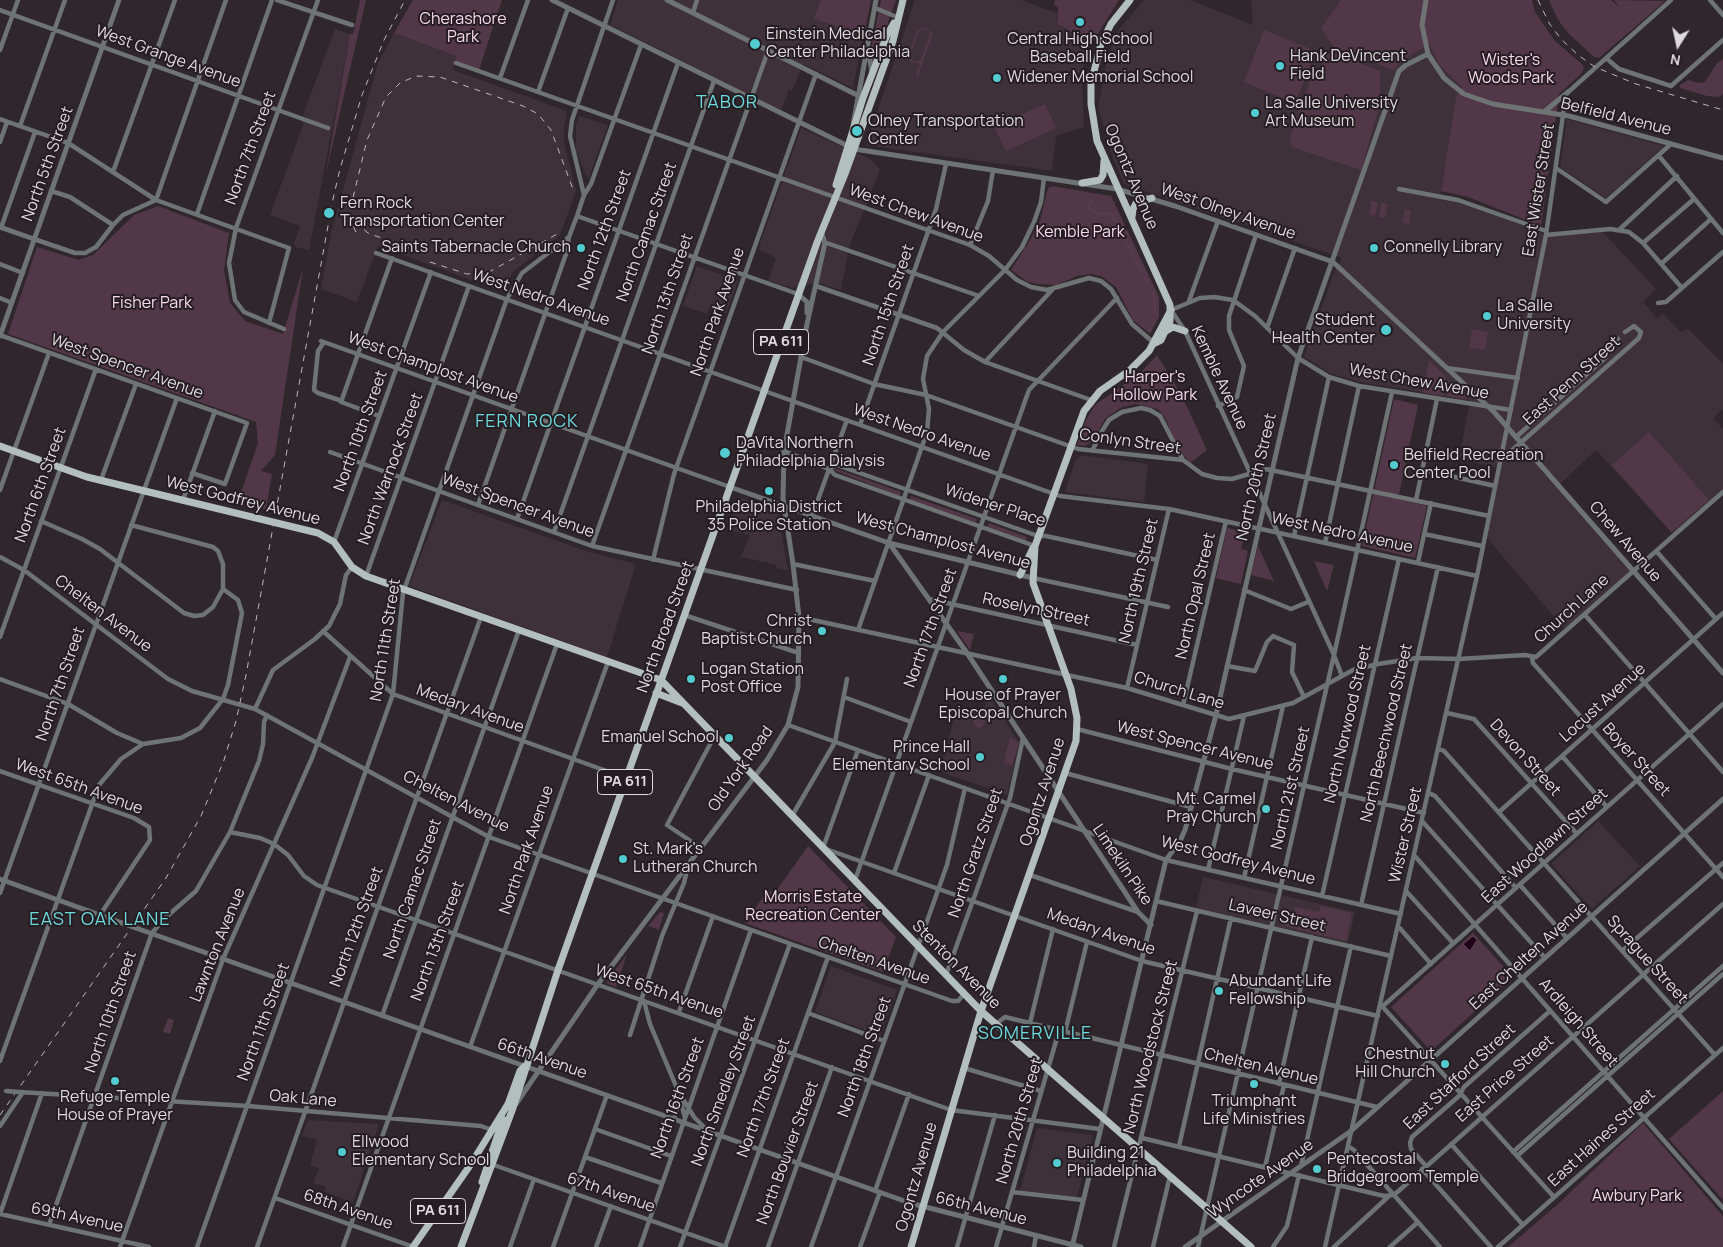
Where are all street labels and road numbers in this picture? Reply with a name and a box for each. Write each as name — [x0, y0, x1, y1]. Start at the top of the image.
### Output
street label: West Grange Avenue — [93, 22, 243, 92]
street label: North 7th Street — [222, 89, 280, 207]
street label: Belfield Avenue — [1559, 94, 1673, 140]
street label: North 5th Street — [18, 104, 78, 224]
street label: Ogontz Avenue — [1100, 121, 1162, 233]
street label: East Wister Street — [1519, 122, 1559, 258]
street label: North Camac Street — [613, 160, 681, 304]
street label: North 12th Street — [574, 167, 636, 293]
street label: West Olney Avenue — [1158, 180, 1298, 244]
street label: West Chew Avenue — [846, 181, 986, 247]
street label: North 13th Street — [638, 231, 698, 357]
street label: North 15th Street — [859, 242, 919, 368]
street label: North Park Avenue — [687, 245, 749, 379]
street label: West Nedro Avenue — [470, 265, 612, 331]
street label: Kemble Avenue — [1187, 323, 1251, 433]
street label: West Champlost Avenue — [345, 328, 521, 408]
street label: West Spencer Avenue — [48, 330, 206, 404]
road number: PA 611 — [754, 330, 808, 354]
street label: East Penn Street — [1520, 332, 1624, 430]
street label: West Chew Avenue — [1348, 360, 1490, 404]
street label: North 10th Street — [330, 368, 392, 494]
street label: North Warnock Street — [355, 390, 427, 548]
street label: West Nedro Avenue — [851, 400, 993, 466]
street label: North 20th Street — [1233, 411, 1281, 543]
street label: North 6th Street — [11, 425, 71, 545]
street label: Conlyn Street — [1078, 425, 1182, 459]
street label: West Spencer Avenue — [439, 469, 597, 543]
street label: West Godfrey Avenue — [164, 473, 322, 529]
street label: Widener Place — [942, 481, 1048, 531]
street label: Chew Avenue — [1585, 498, 1665, 586]
street label: West Champlost Avenue — [854, 508, 1032, 574]
street label: West Nedro Avenue — [1269, 509, 1415, 557]
street label: North 19th Street — [1115, 517, 1163, 645]
street label: North Opal Street — [1172, 531, 1220, 661]
street label: North Broad Street — [633, 559, 699, 695]
street label: North 17th Street — [900, 566, 962, 690]
street label: Chelten Avenue — [51, 571, 155, 657]
street label: Church Lane — [1531, 571, 1613, 647]
street label: North 11th Street — [367, 577, 405, 703]
street label: Roselyn Street — [981, 589, 1091, 631]
street label: North 7th Street — [32, 624, 90, 744]
street label: North Beechwood Street — [1357, 642, 1417, 824]
street label: North Norwood Street — [1320, 643, 1376, 805]
street label: Locust Avenue — [1556, 659, 1650, 747]
street label: Church Lane — [1131, 668, 1227, 714]
street label: Medary Avenue — [414, 681, 526, 737]
street label: Devon Street — [1485, 716, 1565, 800]
street label: West Spencer Avenue — [1115, 717, 1275, 775]
street label: Boyer Street — [1598, 719, 1674, 801]
street label: Old York Road — [704, 723, 778, 815]
street label: North 21st Street — [1268, 725, 1314, 851]
street label: Ogontz Avenue — [1016, 735, 1070, 849]
street label: West 65th Avenue — [13, 755, 145, 819]
street label: Chelten Avenue — [400, 767, 512, 837]
road number: PA 611 — [598, 770, 652, 794]
street label: North Park Avenue — [496, 783, 558, 917]
street label: East Woodlawn Street — [1478, 784, 1612, 908]
street label: Wister Street — [1386, 785, 1426, 885]
street label: North Gratz Street — [945, 786, 1007, 920]
street label: North Camac Street — [380, 816, 446, 962]
street label: Limekiln Pike — [1088, 821, 1156, 909]
street label: West Godfrey Avenue — [1159, 833, 1317, 889]
street label: North 12th Street — [326, 864, 388, 990]
street label: North 13th Street — [407, 878, 469, 1004]
street label: Lawnton Avenue — [186, 885, 250, 1005]
street label: Laveer Street — [1227, 895, 1327, 937]
street label: East Chelten Avenue — [1466, 898, 1592, 1014]
street label: Medary Avenue — [1044, 904, 1158, 960]
street label: Sprague Street — [1602, 912, 1692, 1008]
street label: Stenton Avenue — [908, 917, 1004, 1013]
street label: Chelten Avenue — [816, 933, 932, 989]
street label: North 10th Street — [81, 949, 141, 1075]
street label: North Woodstock Street — [1120, 958, 1182, 1136]
street label: North 11th Street — [234, 961, 294, 1083]
street label: West 65th Avenue — [592, 961, 726, 1023]
street label: Ardleigh Street — [1534, 975, 1622, 1071]
street label: North 18th Street — [834, 994, 896, 1120]
street label: North Smedley Street — [688, 1013, 760, 1169]
street label: East Stafford Street — [1400, 1020, 1520, 1134]
street label: East Price Street — [1452, 1031, 1558, 1127]
street label: 66th Avenue — [495, 1035, 589, 1083]
street label: North 16th Street — [647, 1035, 709, 1161]
street label: North 17th Street — [733, 1036, 795, 1160]
street label: Chelten Avenue — [1202, 1045, 1320, 1089]
street label: North 20th Street — [993, 1056, 1047, 1186]
street label: North Bouvier Street — [753, 1079, 823, 1227]
street label: East Haines Street — [1545, 1085, 1659, 1191]
street label: Oak Lane — [269, 1086, 337, 1112]
street label: Ogontz Avenue — [892, 1120, 942, 1234]
street label: Wyncote Avenue — [1205, 1135, 1317, 1223]
street label: 67th Avenue — [564, 1169, 658, 1217]
street label: 68th Avenue — [301, 1186, 395, 1234]
street label: 66th Avenue — [933, 1188, 1029, 1230]
road number: PA 611 — [410, 1198, 466, 1224]
street label: 69th Avenue — [29, 1199, 125, 1237]

